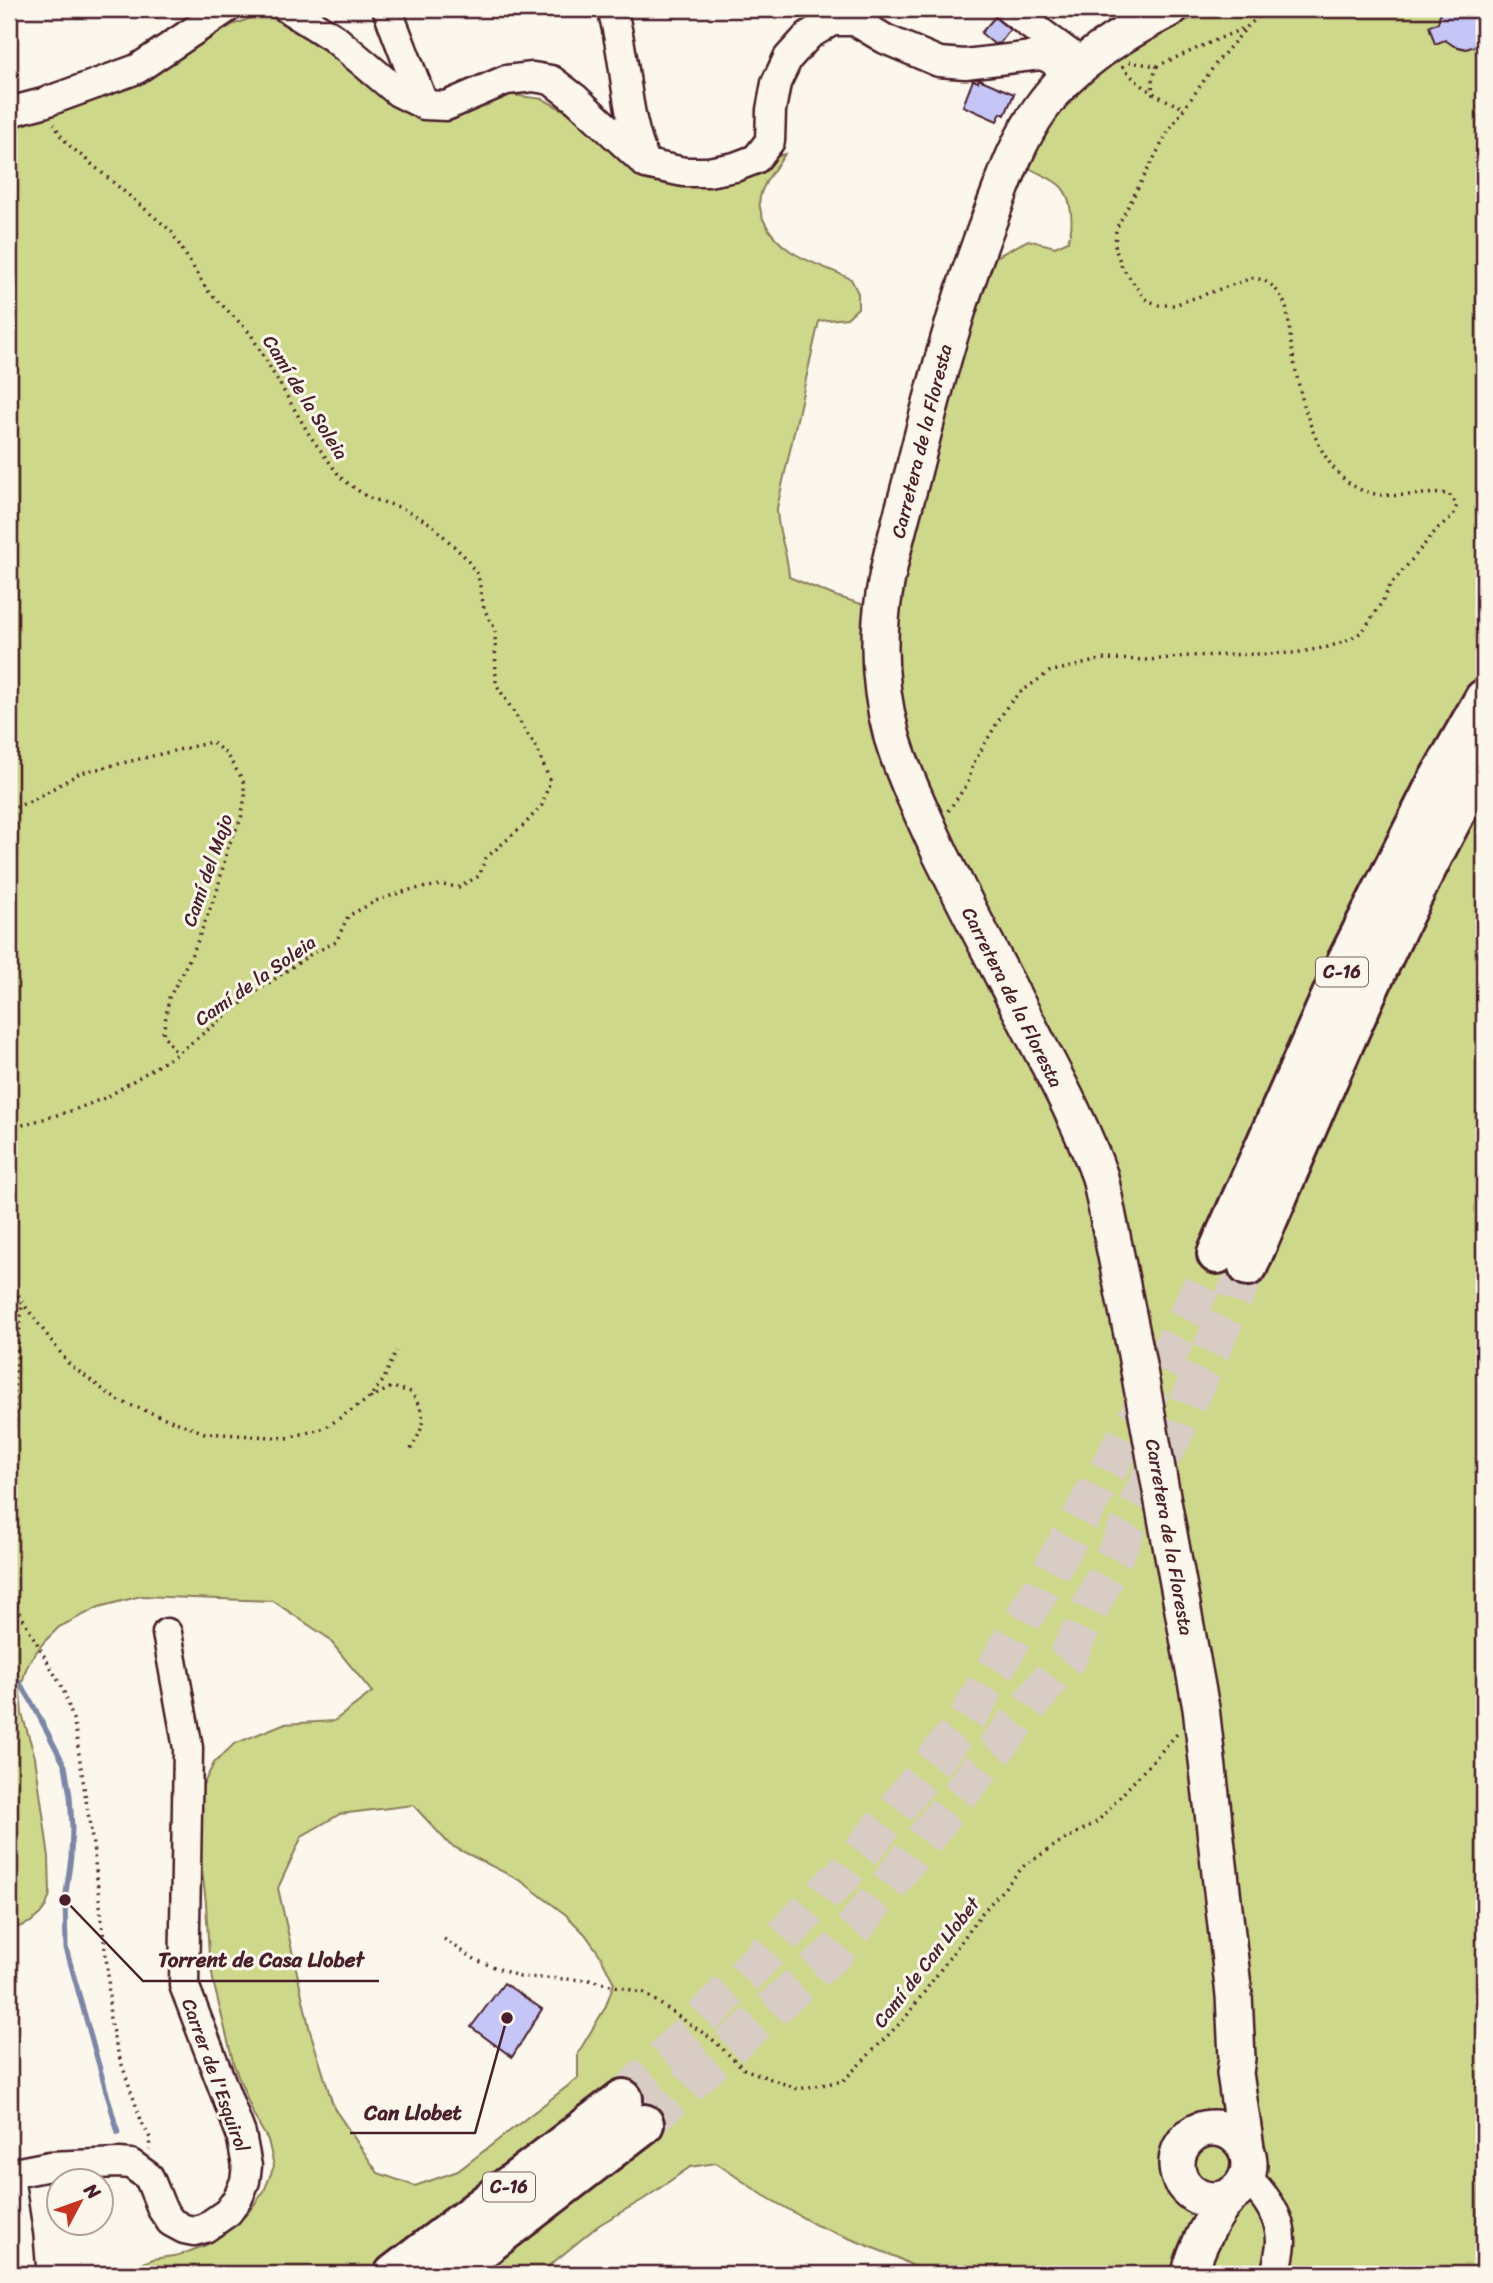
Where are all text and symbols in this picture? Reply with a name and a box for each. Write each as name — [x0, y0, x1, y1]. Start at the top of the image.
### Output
street label: Camí de la Soleia — [254, 328, 358, 467]
street label: Carretera de la Floresta — [881, 340, 962, 542]
street label: Camí del Majo — [173, 809, 242, 931]
street label: Carretera de la Floresta — [953, 901, 1073, 1094]
street label: Camí de la Soleia — [188, 926, 323, 1035]
road number: C-16 — [1316, 958, 1368, 987]
street label: Carretera de la Floresta — [1136, 1436, 1203, 1638]
street label: Camí de Can Llobet — [864, 1888, 989, 2035]
callout: Torrent de Casa Llobet — [143, 1939, 379, 1981]
text: Torrent de Casa Llobet — [158, 1941, 366, 1979]
street label: Carrer de l'Esquirol — [172, 1994, 259, 2157]
callout: Can Llobet — [350, 2091, 475, 2133]
text: Can Llobet — [363, 2094, 462, 2132]
north arrow — [46, 2168, 116, 2238]
road number: C-16 — [483, 2172, 535, 2202]
text: N — [75, 2175, 110, 2208]

